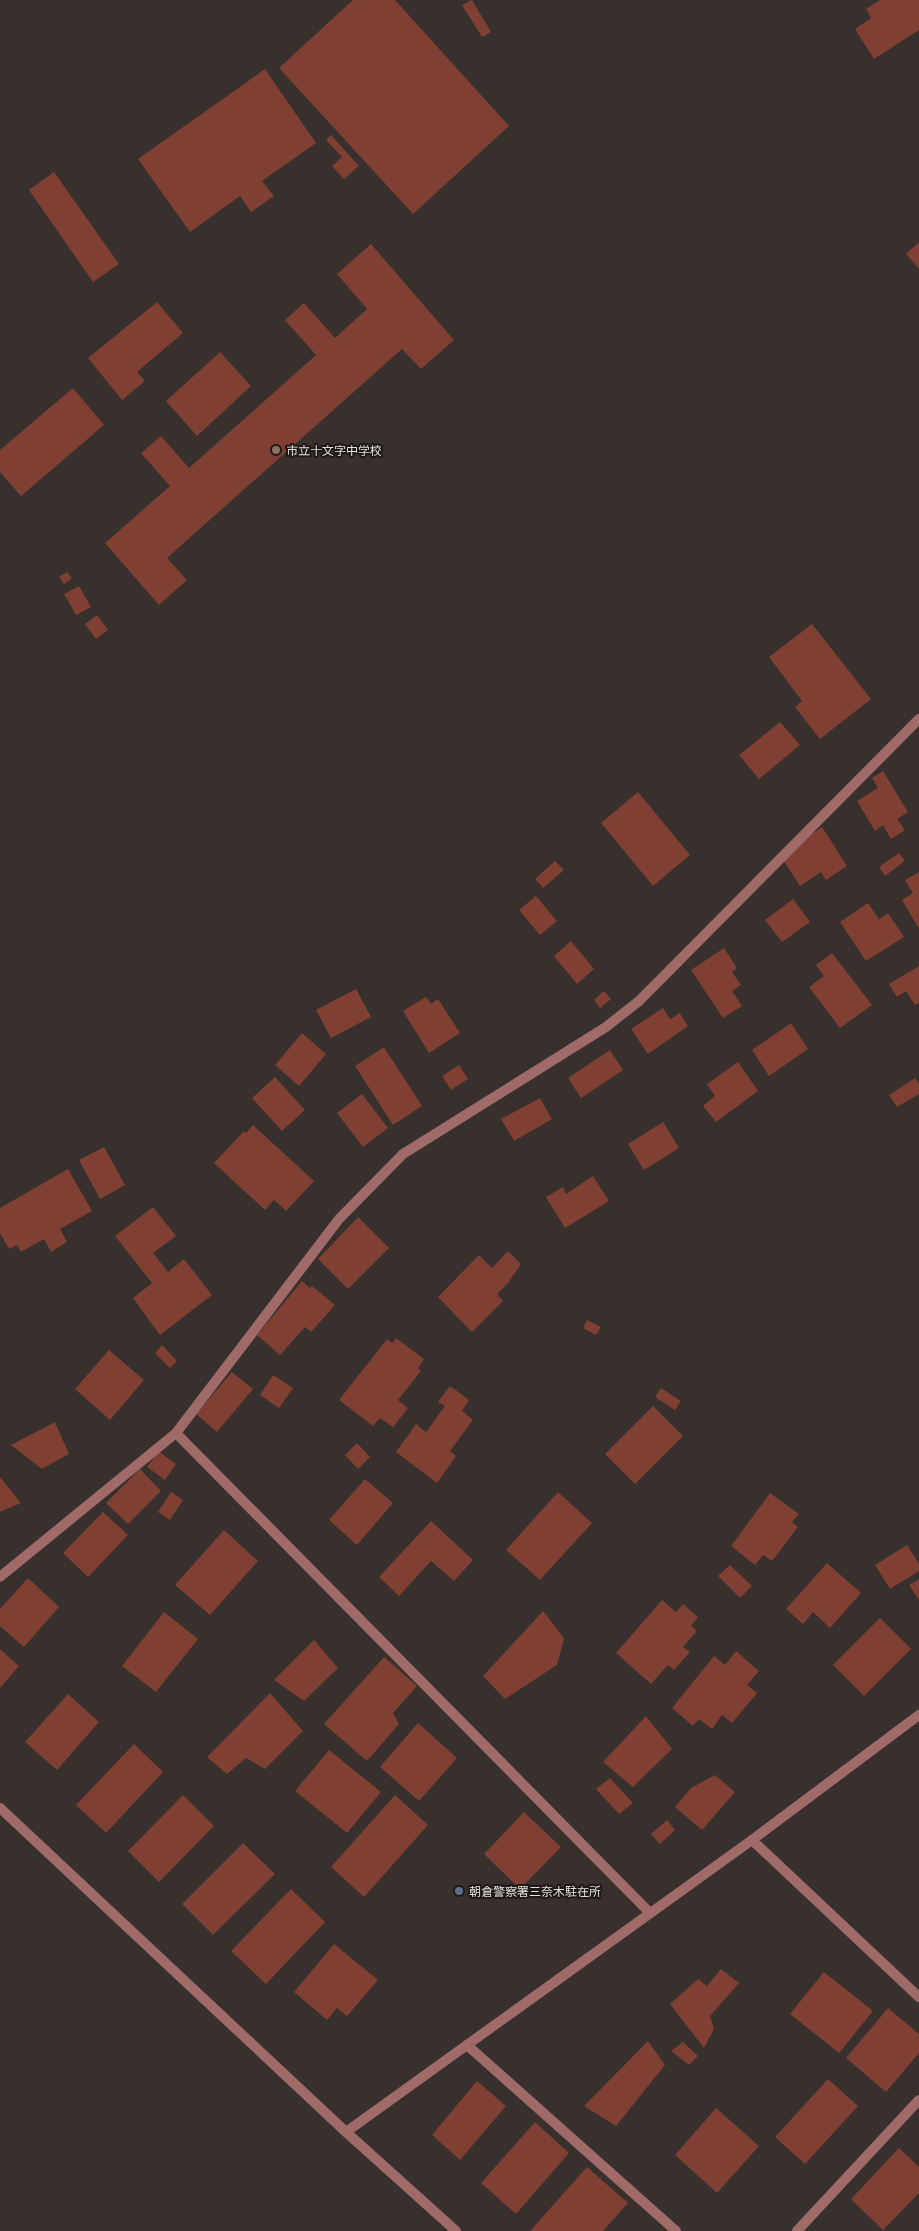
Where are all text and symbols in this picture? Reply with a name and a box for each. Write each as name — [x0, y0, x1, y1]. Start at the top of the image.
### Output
place label: 市立十文字中学校 — [286, 443, 382, 458]
marker: 市立十文字中学校 — [270, 444, 282, 456]
place label: 朝倉警察署三奈木駐在所 — [469, 1884, 601, 1899]
marker: 朝倉警察署三奈木駐在所 — [453, 1885, 465, 1897]

